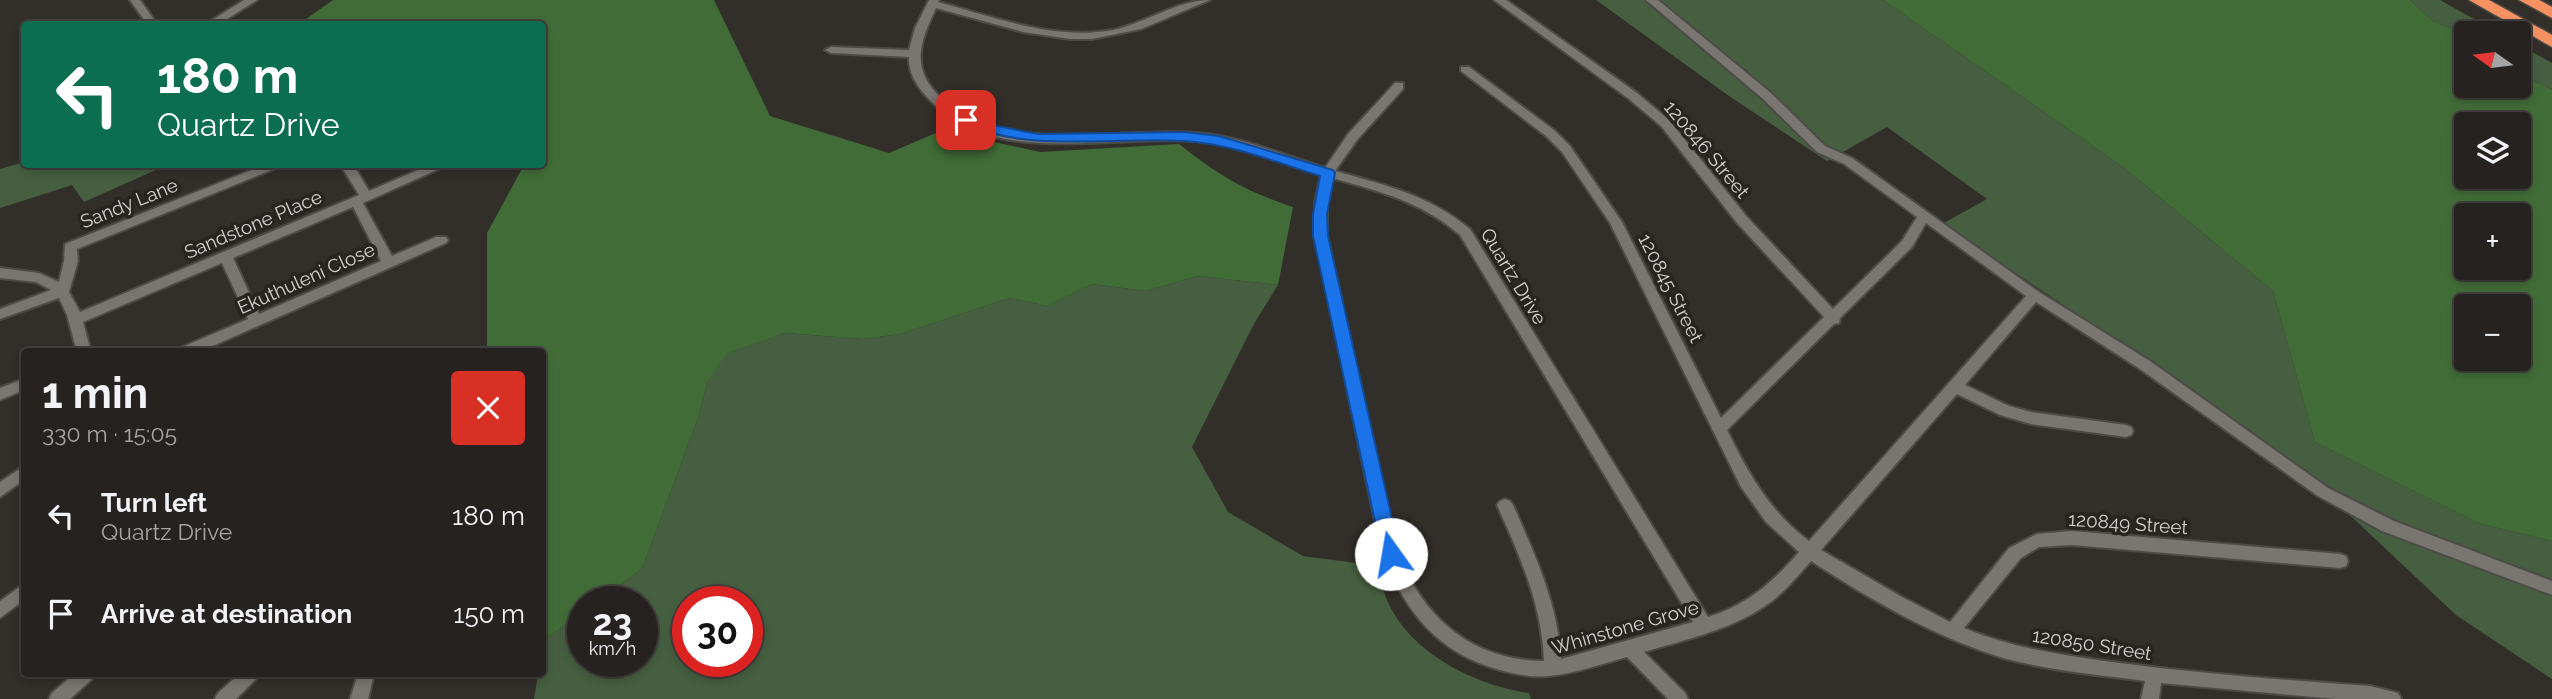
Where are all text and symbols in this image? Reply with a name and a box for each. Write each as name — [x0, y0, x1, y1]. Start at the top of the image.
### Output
north arrow — [2454, 21, 2530, 98]
map controls — [2454, 21, 2531, 371]
text: 180 m — [157, 47, 298, 104]
icon: left — [42, 49, 133, 140]
pin — [936, 90, 996, 150]
street label: 120846 Street — [1660, 96, 1754, 203]
icon: arrive — [947, 101, 985, 139]
text: Quartz Drive — [157, 106, 340, 143]
button: layers — [2454, 112, 2531, 189]
street label: Sandy Lane — [77, 173, 181, 233]
street label: Sandstone Place — [181, 185, 325, 263]
button: + — [2454, 203, 2531, 280]
street label: Quartz Drive — [1477, 224, 1551, 328]
street label: 120845 Street — [1634, 230, 1708, 347]
street label: Ekuthuleni Close — [234, 238, 378, 318]
button: − — [2454, 294, 2531, 371]
text: 1 min — [42, 369, 148, 418]
button: close — [451, 371, 525, 445]
text: 330 m · 15:05 — [42, 420, 177, 447]
text: Turn left — [101, 488, 207, 518]
icon: left — [42, 497, 80, 535]
text: 180 m — [452, 501, 525, 531]
street label: 120849 Street — [2067, 508, 2189, 538]
position arrow — [1354, 517, 1428, 591]
text: Quartz Drive — [101, 518, 232, 545]
speed limit sign: 30 — [672, 586, 763, 677]
icon: arrive — [42, 595, 80, 633]
street label: Whinstone Grove — [1549, 596, 1701, 658]
text: Arrive at destination — [101, 599, 352, 629]
text: 150 m — [453, 599, 525, 629]
text: 23 — [593, 602, 632, 643]
street label: 120850 Street — [2031, 624, 2154, 664]
text: km/h — [589, 638, 636, 659]

